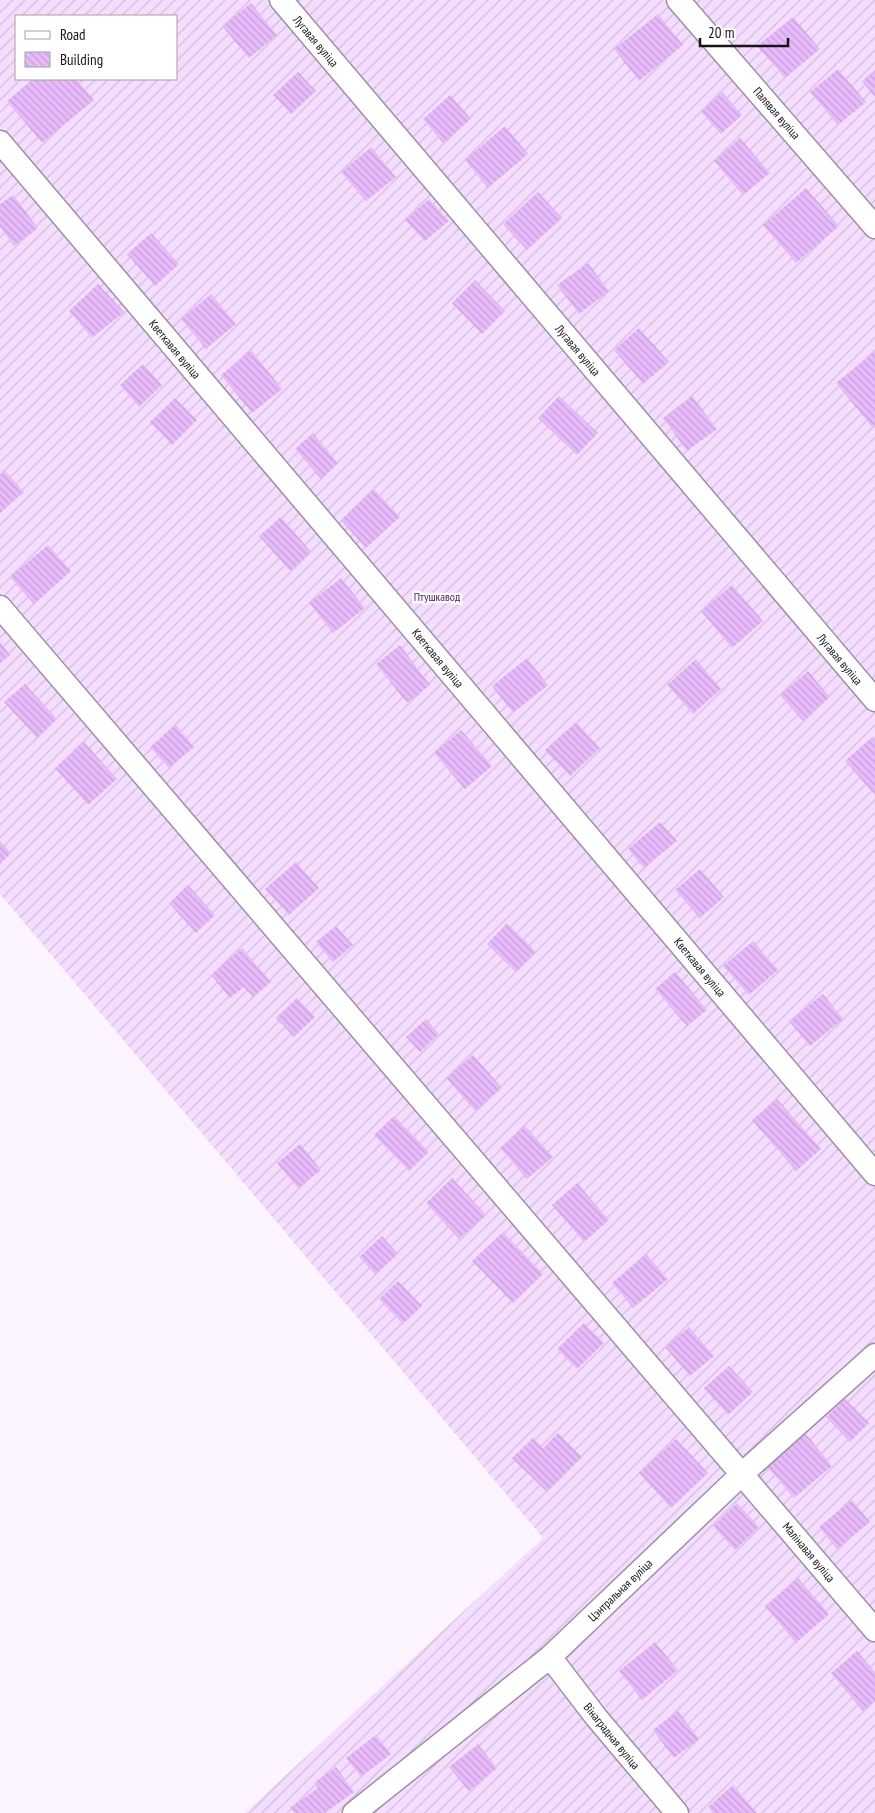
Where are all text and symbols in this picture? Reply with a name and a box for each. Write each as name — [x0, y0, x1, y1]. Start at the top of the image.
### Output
street label: Лугавая вуліца — [290, 11, 342, 70]
legend — [15, 15, 178, 80]
scale bar — [700, 15, 788, 47]
text: 20 m — [708, 23, 734, 42]
text: Road — [60, 25, 86, 44]
text: Building — [60, 50, 103, 69]
street label: Палявая вуліца — [750, 84, 804, 142]
street label: Кветкавая вуліца — [146, 316, 204, 382]
street label: Лугавая вуліца — [552, 320, 604, 379]
park label: Птушкавод — [414, 589, 461, 604]
street label: Кветкавая вуліца — [409, 625, 467, 691]
street label: Лугавая вуліца — [814, 629, 866, 688]
street label: Кветкавая вуліца — [671, 934, 729, 1000]
street label: Малінавая вуліца — [780, 1519, 839, 1585]
street label: Цэнтральная вуліца — [585, 1555, 655, 1624]
street label: Вінаградная вуліца — [581, 1700, 643, 1772]

